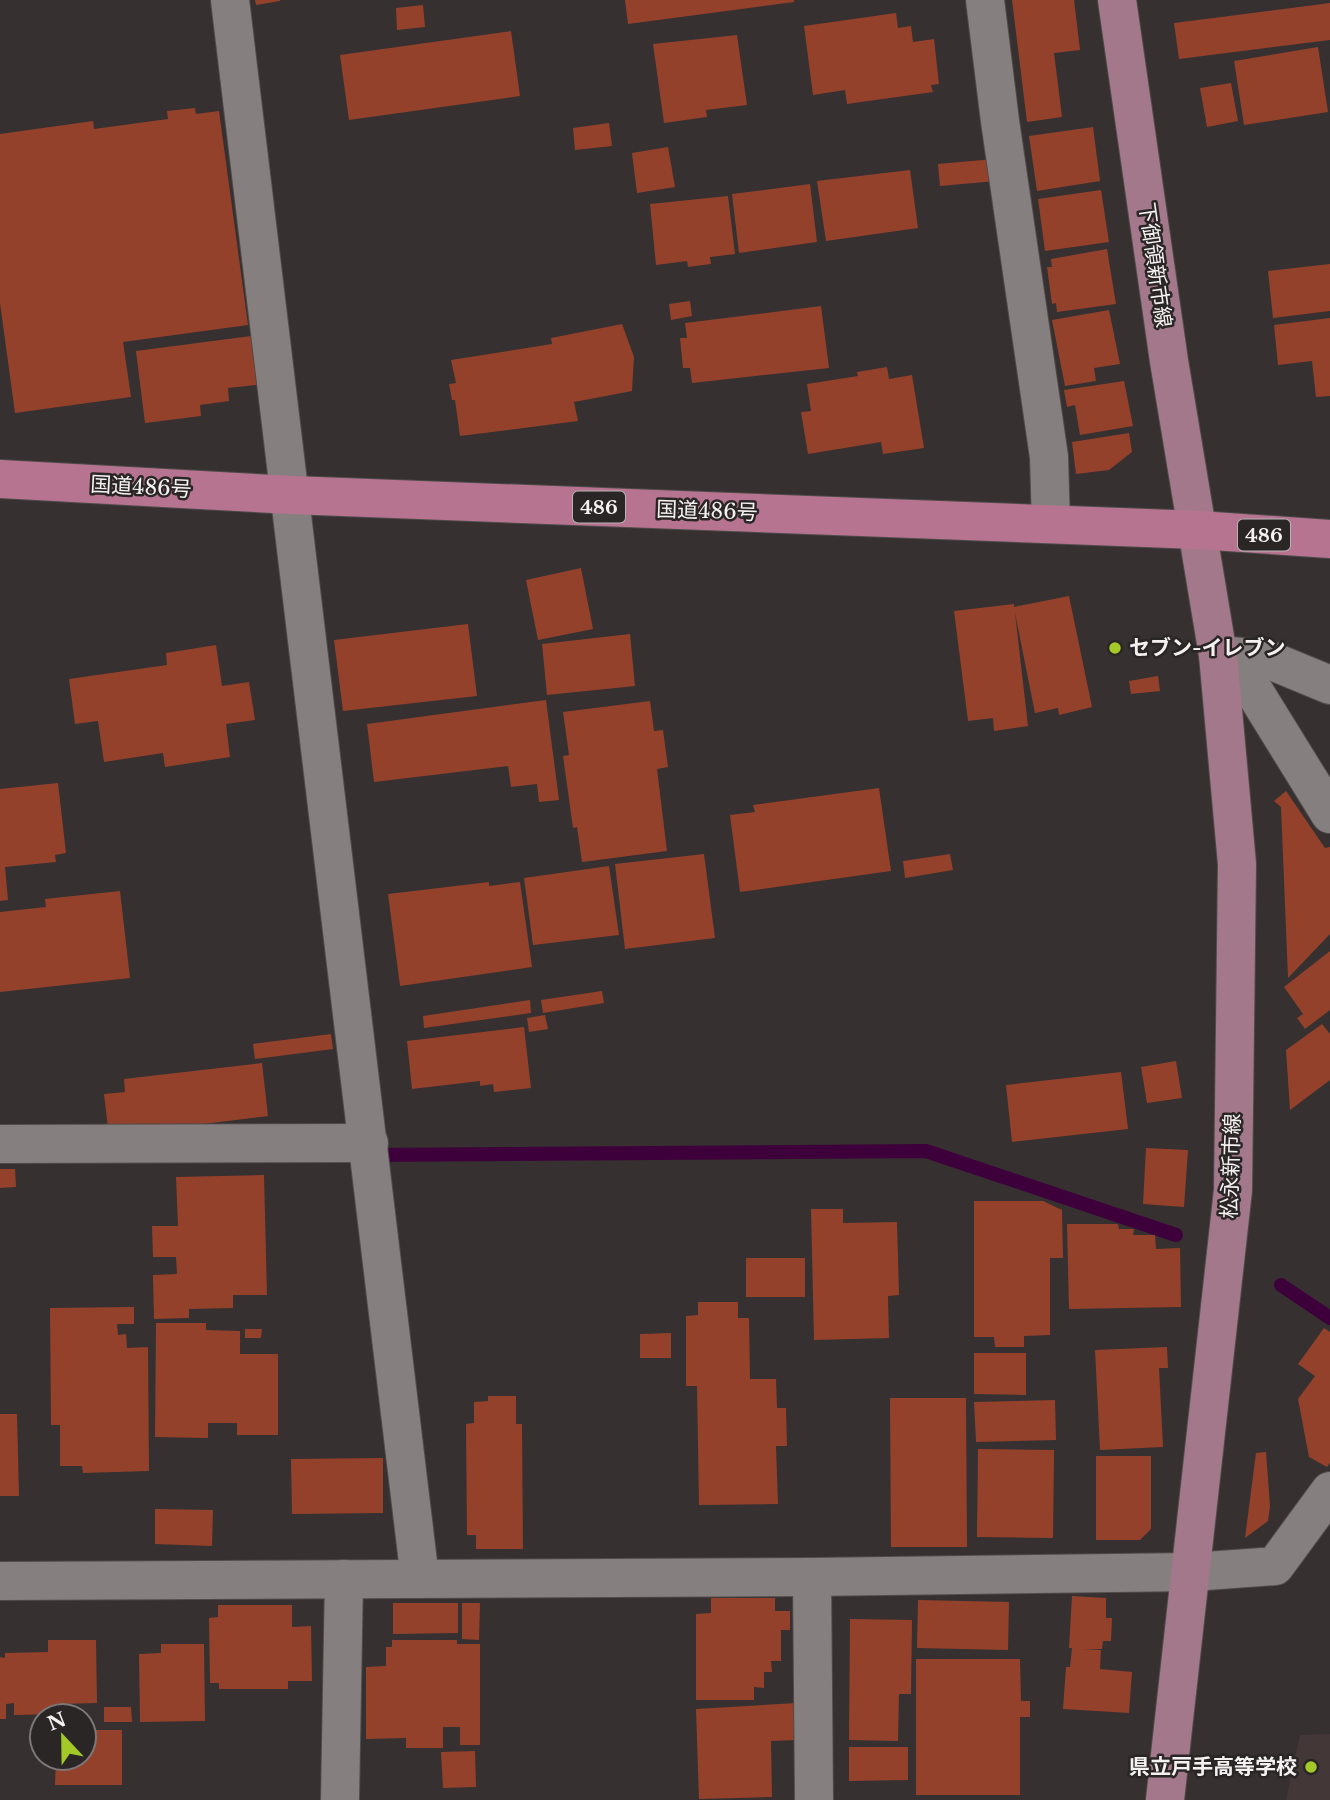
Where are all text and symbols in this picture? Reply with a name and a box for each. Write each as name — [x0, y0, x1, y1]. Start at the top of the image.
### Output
street label: 下御領新市線 — [1133, 201, 1177, 329]
street label: 国道486号 — [90, 471, 192, 503]
road number: 486 — [573, 492, 625, 522]
street label: 国道486号 — [656, 496, 758, 526]
road number: 486 — [1238, 520, 1290, 550]
place label: セブン-イレブン — [1129, 635, 1286, 661]
marker: セブン-イレブン — [1107, 640, 1123, 656]
street label: 松永新市線 — [1216, 1113, 1246, 1219]
north arrow — [28, 1702, 98, 1772]
text: N — [44, 1708, 70, 1736]
place label: 県立戸手高等学校 — [1129, 1754, 1297, 1780]
marker: 県立戸手高等学校 — [1303, 1759, 1319, 1775]

